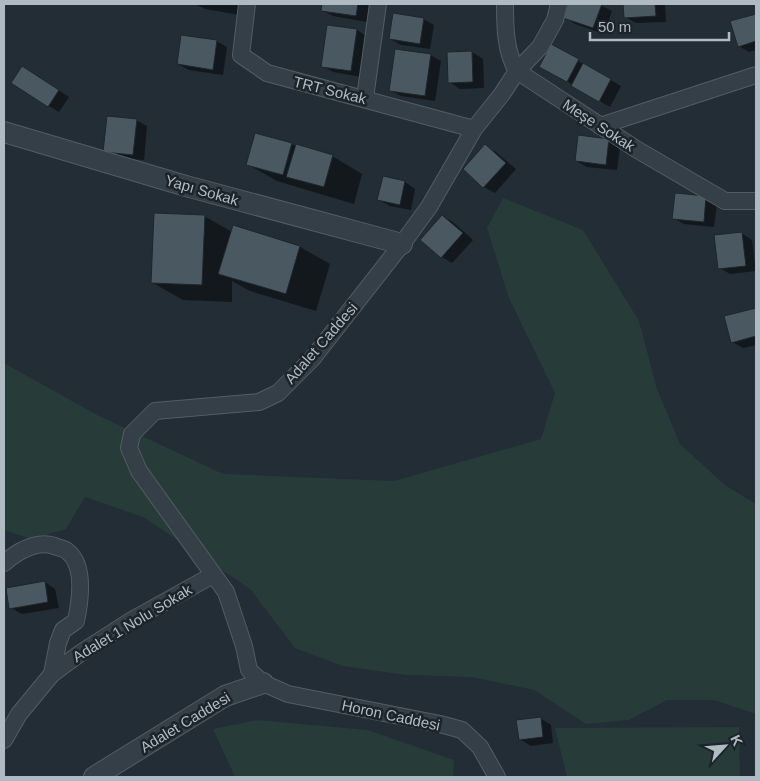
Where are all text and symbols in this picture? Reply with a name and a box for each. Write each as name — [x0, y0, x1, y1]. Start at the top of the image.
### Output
scale bar — [590, 10, 729, 42]
text: 50 m — [598, 18, 631, 35]
street label: TRT Sokak — [292, 73, 369, 107]
street label: Meşe Sokak — [560, 95, 639, 155]
street label: Yapı Sokak — [163, 171, 241, 209]
street label: Adalet Caddesi — [281, 299, 361, 387]
street label: Adalet 1 Nolu Sokak — [69, 580, 195, 665]
street label: Adalet Caddesi — [137, 689, 233, 755]
street label: Horon Caddesi — [340, 696, 442, 734]
north arrow — [700, 721, 750, 771]
text: K — [727, 732, 746, 748]

